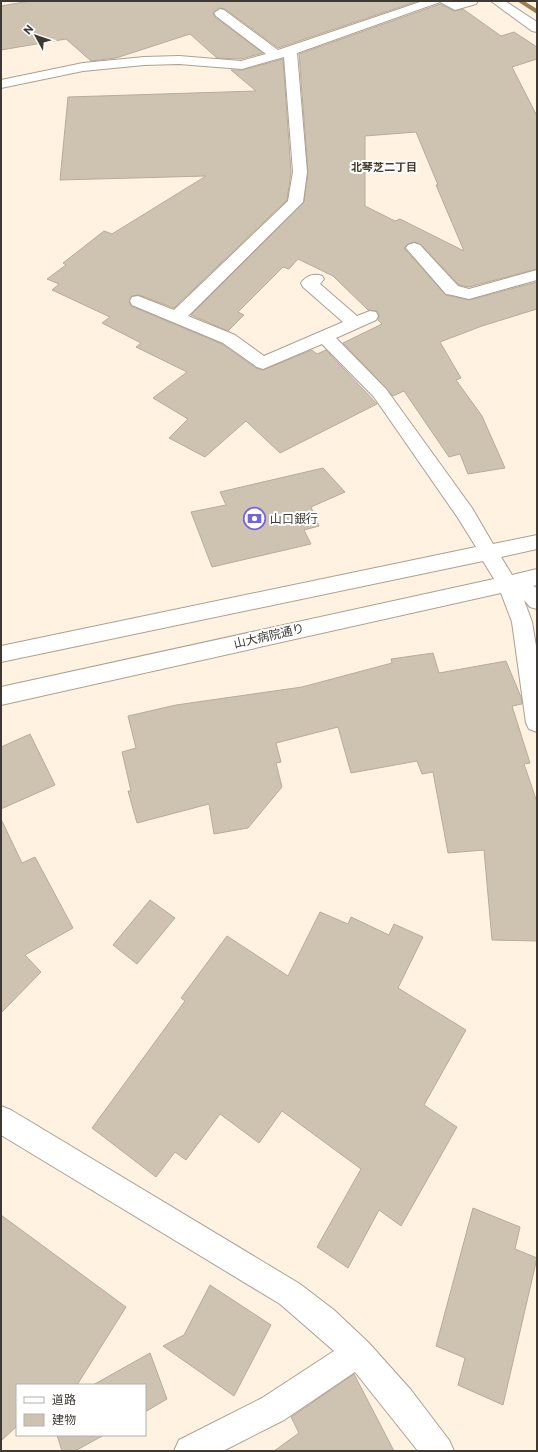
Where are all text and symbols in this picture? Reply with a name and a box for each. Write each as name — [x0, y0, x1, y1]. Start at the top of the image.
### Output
north arrow — [16, 16, 56, 56]
text: N — [20, 22, 36, 37]
district label: 北琴芝二丁目 — [351, 160, 417, 173]
bank icon: 山口銀行 — [242, 506, 268, 532]
place label: 山口銀行 — [270, 511, 318, 525]
street label: 山大病院通り — [232, 620, 305, 650]
legend — [16, 1384, 146, 1436]
text: 道路 — [52, 1392, 76, 1406]
text: 建物 — [52, 1412, 76, 1426]

